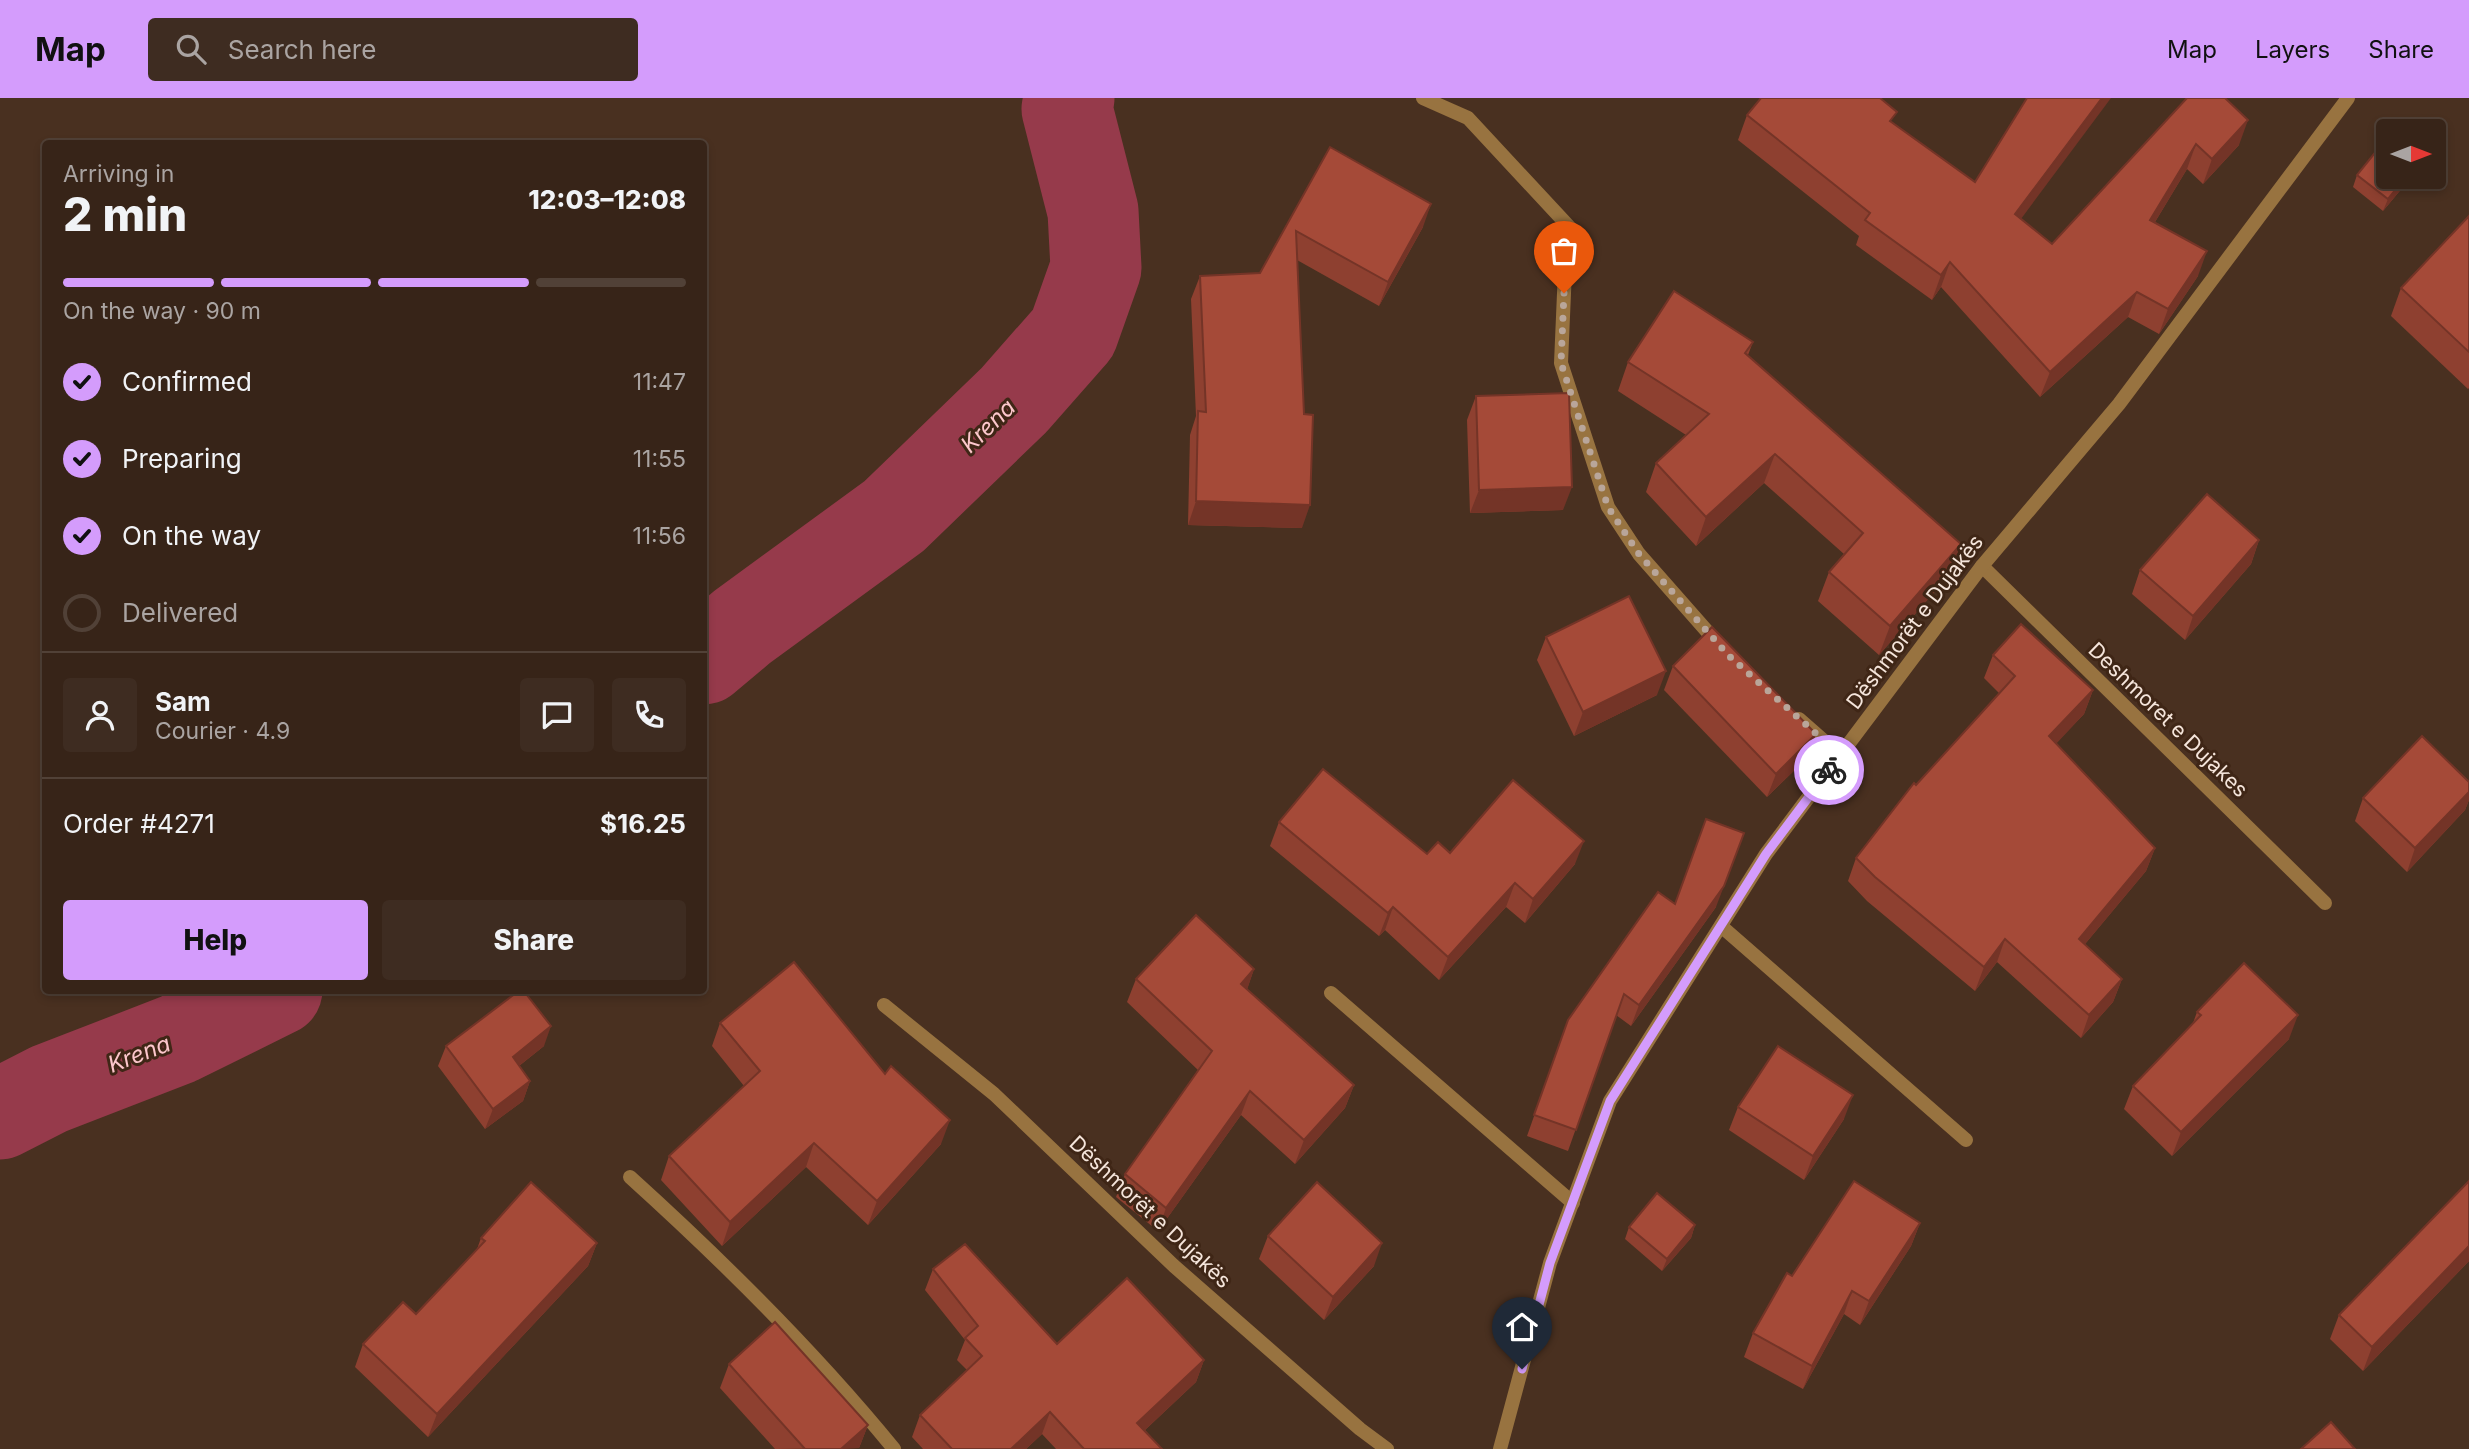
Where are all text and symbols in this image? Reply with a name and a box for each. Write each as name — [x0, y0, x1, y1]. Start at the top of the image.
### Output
search box — [148, 18, 638, 81]
text: Map — [35, 29, 106, 69]
icon: search — [172, 30, 210, 68]
text: Search here — [228, 34, 376, 65]
text: Map — [2167, 35, 2217, 64]
text: Layers — [2255, 35, 2330, 64]
text: Share — [2368, 35, 2434, 64]
north arrow — [2376, 119, 2446, 189]
map controls — [2376, 119, 2446, 189]
text: Arriving in — [63, 160, 174, 188]
text: 12:03–12:08 — [528, 184, 686, 215]
text: 2 min — [63, 186, 187, 242]
pin — [1534, 221, 1594, 293]
icon: bag — [1545, 232, 1583, 270]
text: On the way · 90 m — [63, 297, 261, 325]
icon: check — [63, 363, 101, 401]
text: Confirmed — [122, 366, 252, 397]
text: 11:47 — [633, 368, 686, 396]
water label: Krena — [955, 393, 1021, 459]
icon: check — [63, 440, 101, 478]
text: Preparing — [122, 443, 242, 474]
text: 11:55 — [633, 445, 686, 473]
icon: check — [63, 517, 101, 555]
text: On the way — [122, 520, 261, 551]
text: 11:56 — [632, 522, 686, 550]
street label: Dëshmorët e Dujakës — [1841, 530, 1988, 714]
text: Delivered — [122, 597, 238, 628]
street label: Deshmoret e Dujakes — [2084, 637, 2253, 802]
button: person — [63, 678, 137, 752]
button: chat — [520, 678, 594, 752]
button: phone — [612, 678, 686, 752]
text: Sam — [155, 686, 211, 717]
text: Courier · 4.9 — [155, 717, 290, 745]
courier — [1794, 735, 1864, 805]
icon: bike — [1810, 751, 1848, 789]
text: Order #4271 — [63, 808, 215, 839]
text: $16.25 — [600, 808, 686, 839]
button: Help — [63, 900, 368, 980]
button: Share — [382, 900, 686, 980]
water label: Krena — [104, 1029, 174, 1079]
street label: Dëshmorët e Dujakës — [1064, 1130, 1236, 1293]
pin — [1492, 1297, 1552, 1369]
icon: home — [1503, 1308, 1541, 1346]

